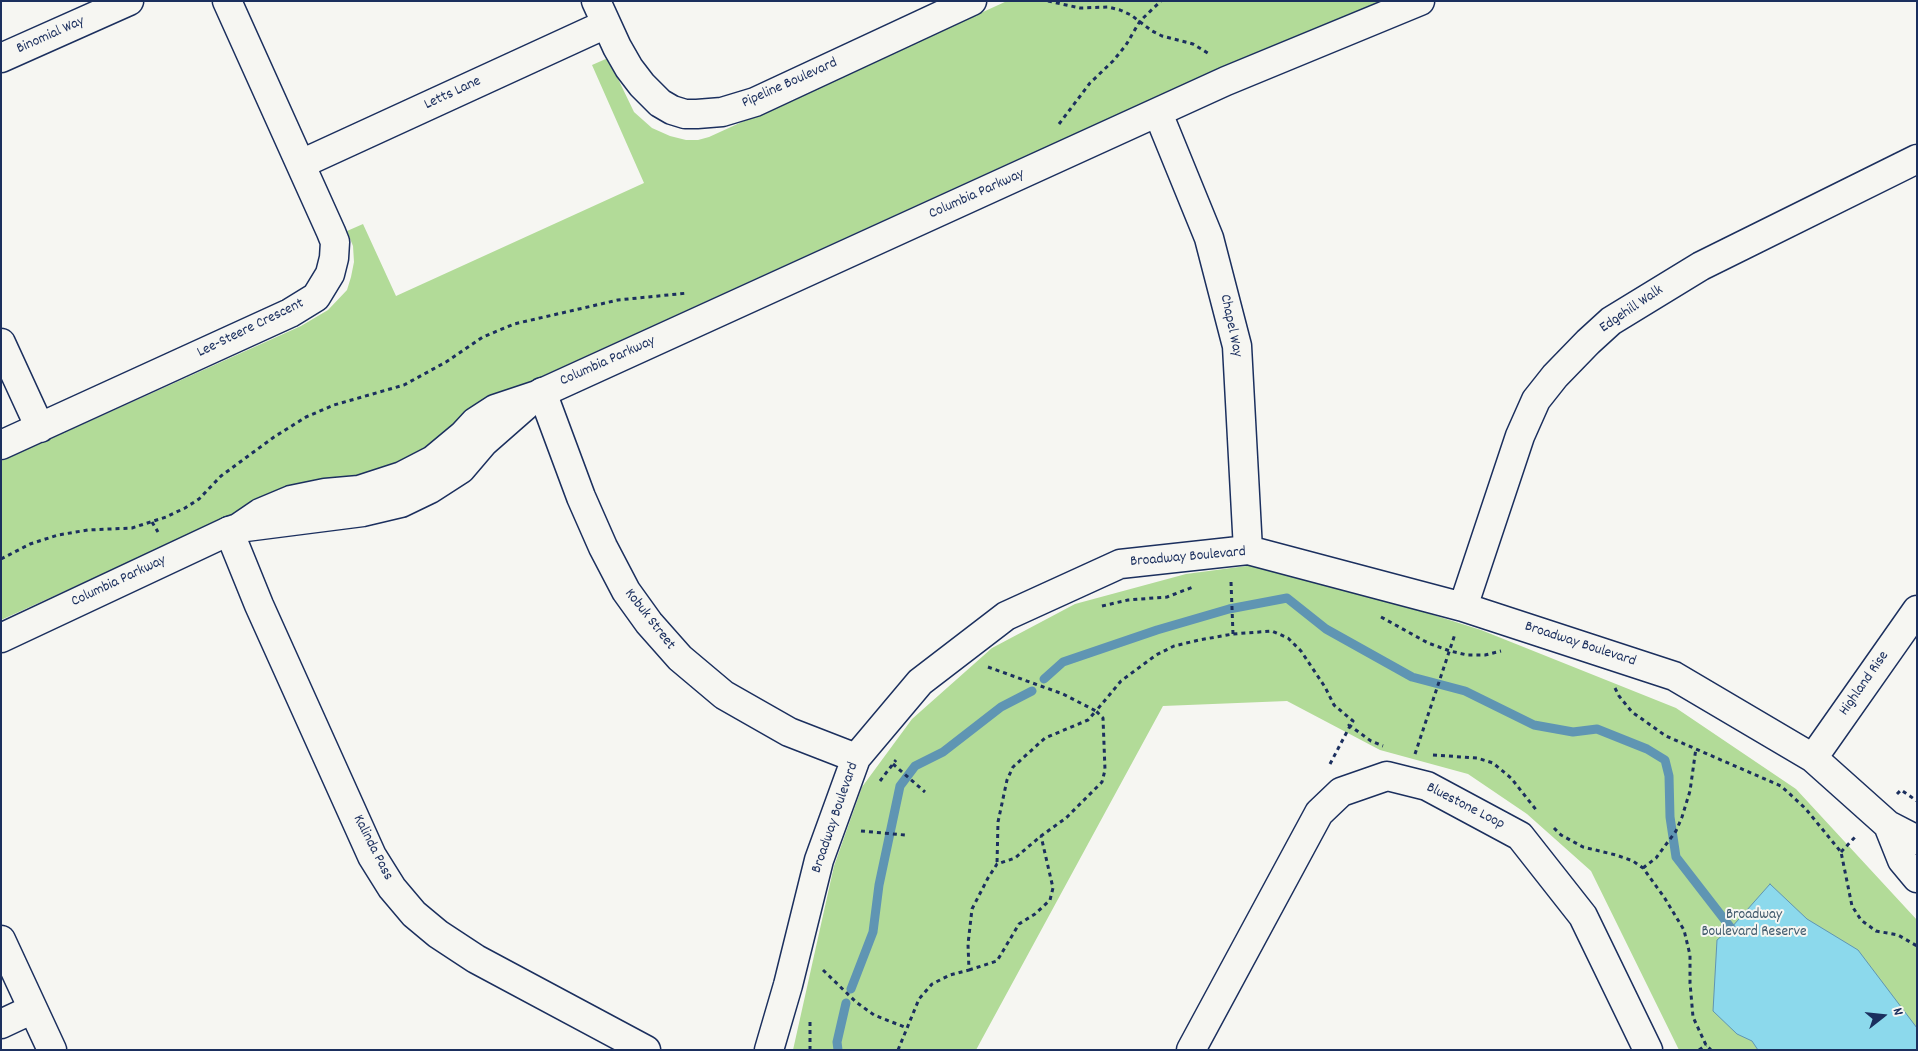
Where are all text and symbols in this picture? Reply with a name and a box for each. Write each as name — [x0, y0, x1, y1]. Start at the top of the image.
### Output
street label: Binomial Way — [14, 13, 88, 59]
street label: Pipeline Boulevard — [739, 55, 841, 113]
street label: Letts Lane — [422, 73, 484, 115]
street label: Columbia Parkway — [927, 166, 1027, 224]
street label: Edgehill Walk — [1597, 282, 1667, 338]
street label: Chapel Way — [1215, 293, 1245, 359]
street label: Lee-Steere Crescent — [195, 295, 307, 363]
street label: Columbia Parkway — [558, 333, 658, 391]
street label: Broadway Boulevard — [1129, 544, 1247, 572]
street label: Columbia Parkway — [69, 552, 169, 612]
street label: Kobuk Street — [620, 586, 678, 654]
street label: Broadway Boulevard — [1522, 619, 1638, 671]
street label: Highland Rise — [1836, 648, 1894, 720]
street label: Broadway Boulevard — [809, 760, 863, 876]
street label: Bluestone Loop — [1423, 780, 1507, 834]
street label: Kalinda Pass — [348, 812, 396, 884]
park label: Broadway Boulevard Reserve — [1702, 907, 1806, 942]
north arrow — [1858, 991, 1908, 1041]
text: N — [1887, 1006, 1908, 1018]

